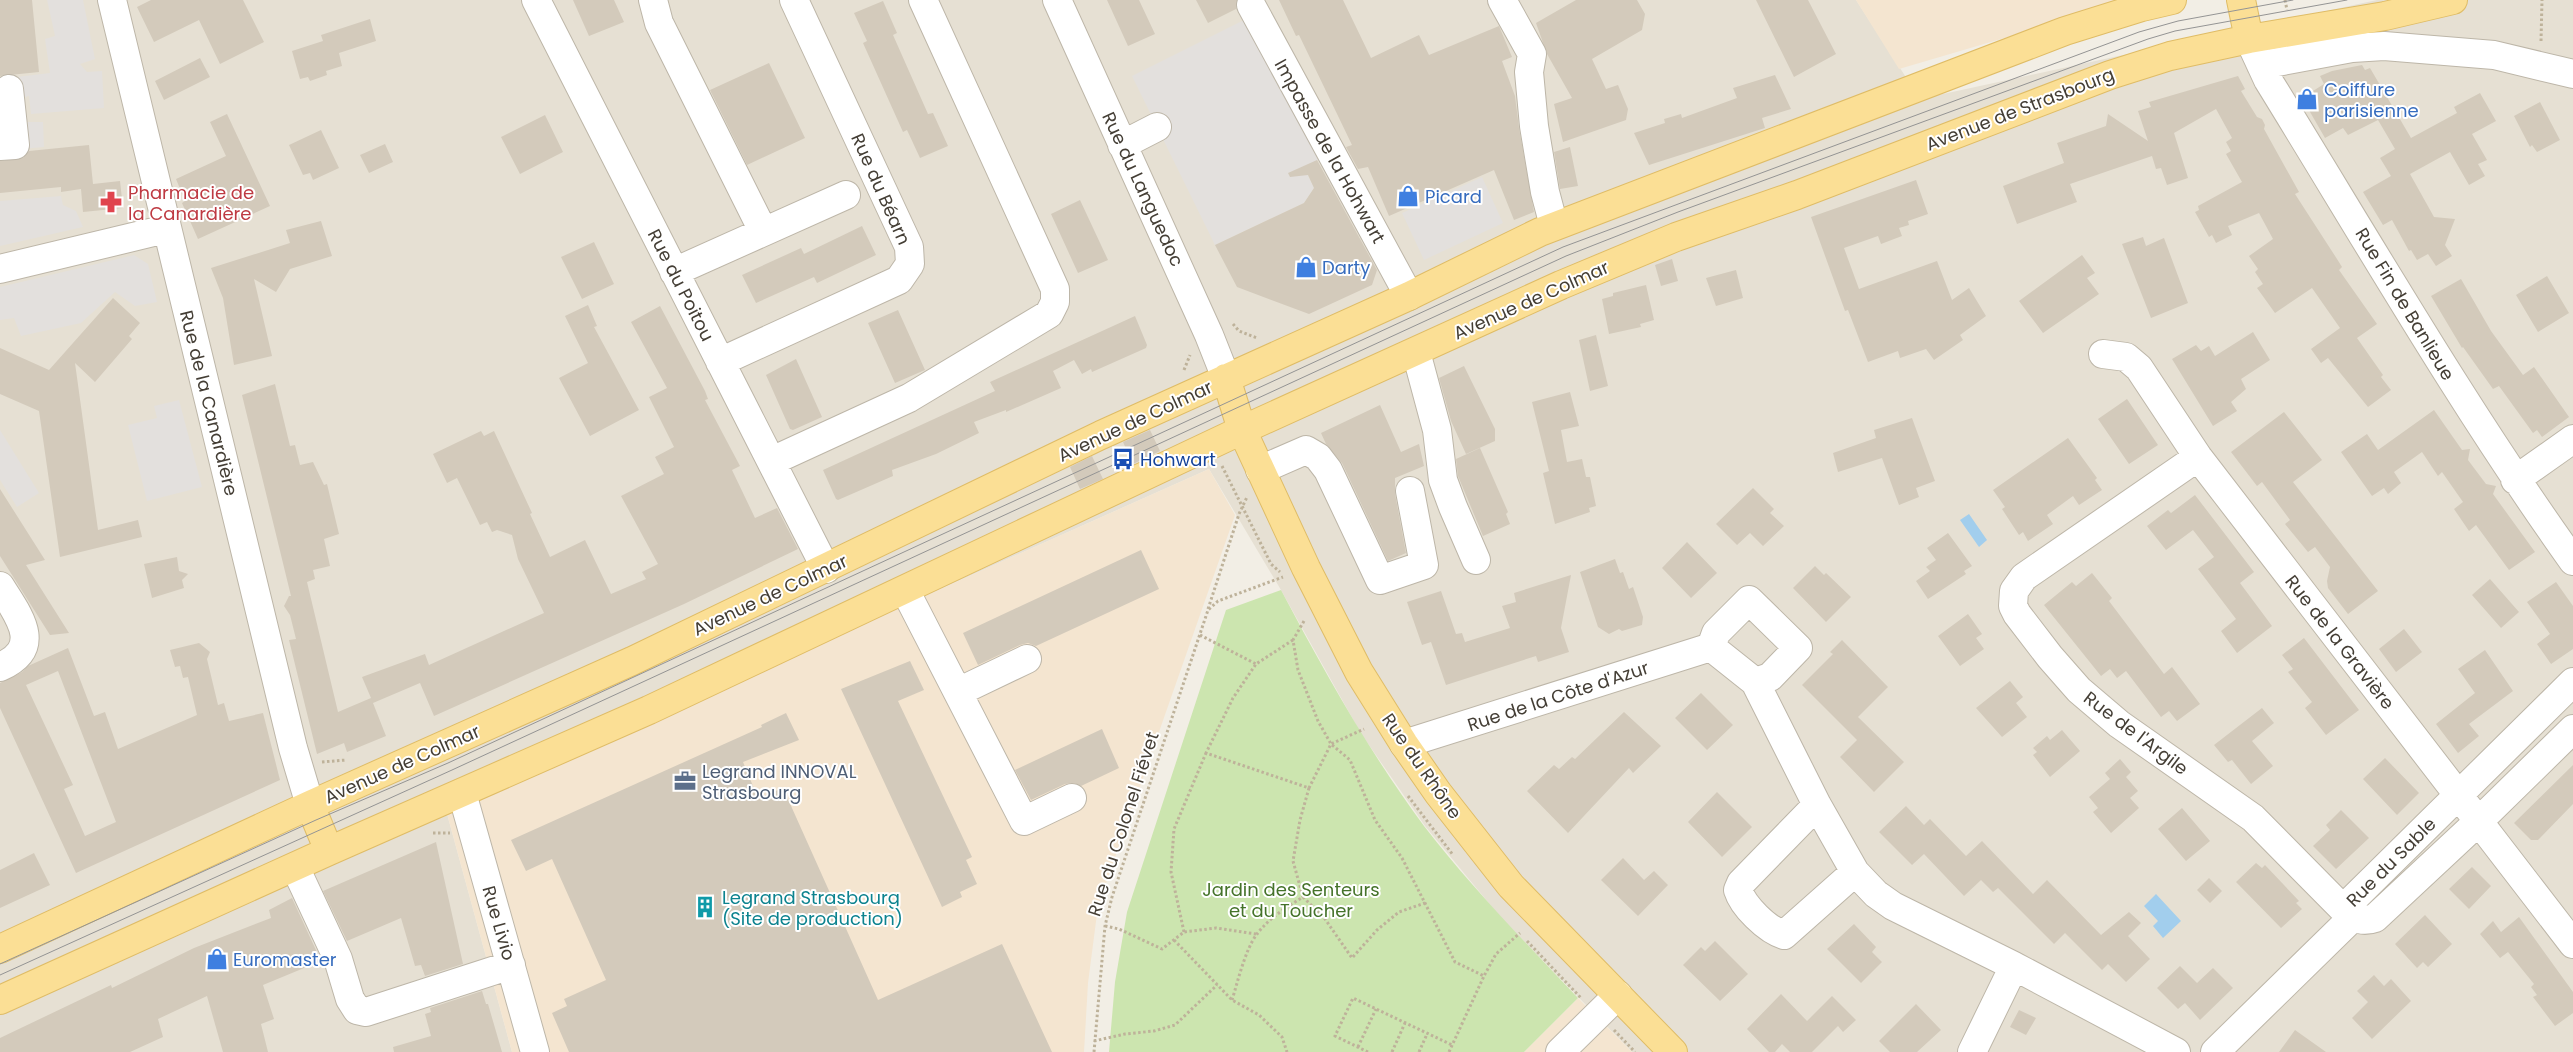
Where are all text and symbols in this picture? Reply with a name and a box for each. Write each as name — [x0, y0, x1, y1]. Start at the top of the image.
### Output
street label: Impasse de la Hohwart — [1269, 54, 1391, 248]
street label: Avenue de Strasbourg — [1922, 61, 2118, 157]
place label: Coiffure parisienne — [2324, 77, 2419, 123]
shop icon: Coiffure parisienne — [2294, 86, 2320, 112]
street label: Rue du Languedoc — [1096, 108, 1190, 270]
street label: Rue du Béarn — [845, 129, 917, 249]
place label: Pharmacie de la Canardière — [128, 180, 254, 226]
shop icon: Picard — [1395, 183, 1421, 209]
place label: Picard — [1425, 184, 1482, 209]
pharmacy icon: Pharmacie de la Canardière — [98, 189, 124, 215]
street label: Rue Fin de Banlieue — [2350, 223, 2460, 385]
street label: Rue du Poitou — [642, 225, 720, 345]
shop icon: Darty — [1293, 254, 1319, 280]
street label: Avenue de Colmar — [1449, 254, 1613, 346]
place label: Darty — [1322, 255, 1370, 280]
street label: Rue de la Canardière — [174, 308, 244, 498]
street label: Avenue de Colmar — [1054, 374, 1217, 468]
bus stop icon: Hohwart — [1110, 446, 1136, 472]
place label: Hohwart — [1140, 447, 1216, 472]
street label: Avenue de Colmar — [689, 548, 852, 642]
street label: Rue de la Gravière — [2280, 570, 2400, 714]
street label: Rue de la Côte d'Azur — [1464, 655, 1652, 737]
street label: Rue de l'Argile — [2079, 685, 2193, 781]
street label: Rue du Rhône — [1376, 708, 1468, 824]
street label: Avenue de Colmar — [320, 718, 484, 810]
street label: Rue du Colonel Fiévet — [1081, 729, 1165, 919]
place label: Legrand INNOVAL Strasbourg — [702, 759, 857, 805]
office icon: Legrand INNOVAL Strasbourg — [672, 768, 698, 794]
street label: Rue du Sable — [2341, 812, 2441, 912]
park label: Jardin des Senteurs et du Toucher — [1202, 877, 1380, 923]
street label: Rue Livio — [476, 883, 522, 963]
place label: Legrand Strasbourg (Site de production) — [722, 885, 903, 931]
building icon: Legrand Strasbourg (Site de production) — [692, 894, 718, 920]
shop icon: Euromaster — [204, 946, 230, 972]
place label: Euromaster — [233, 947, 337, 972]

